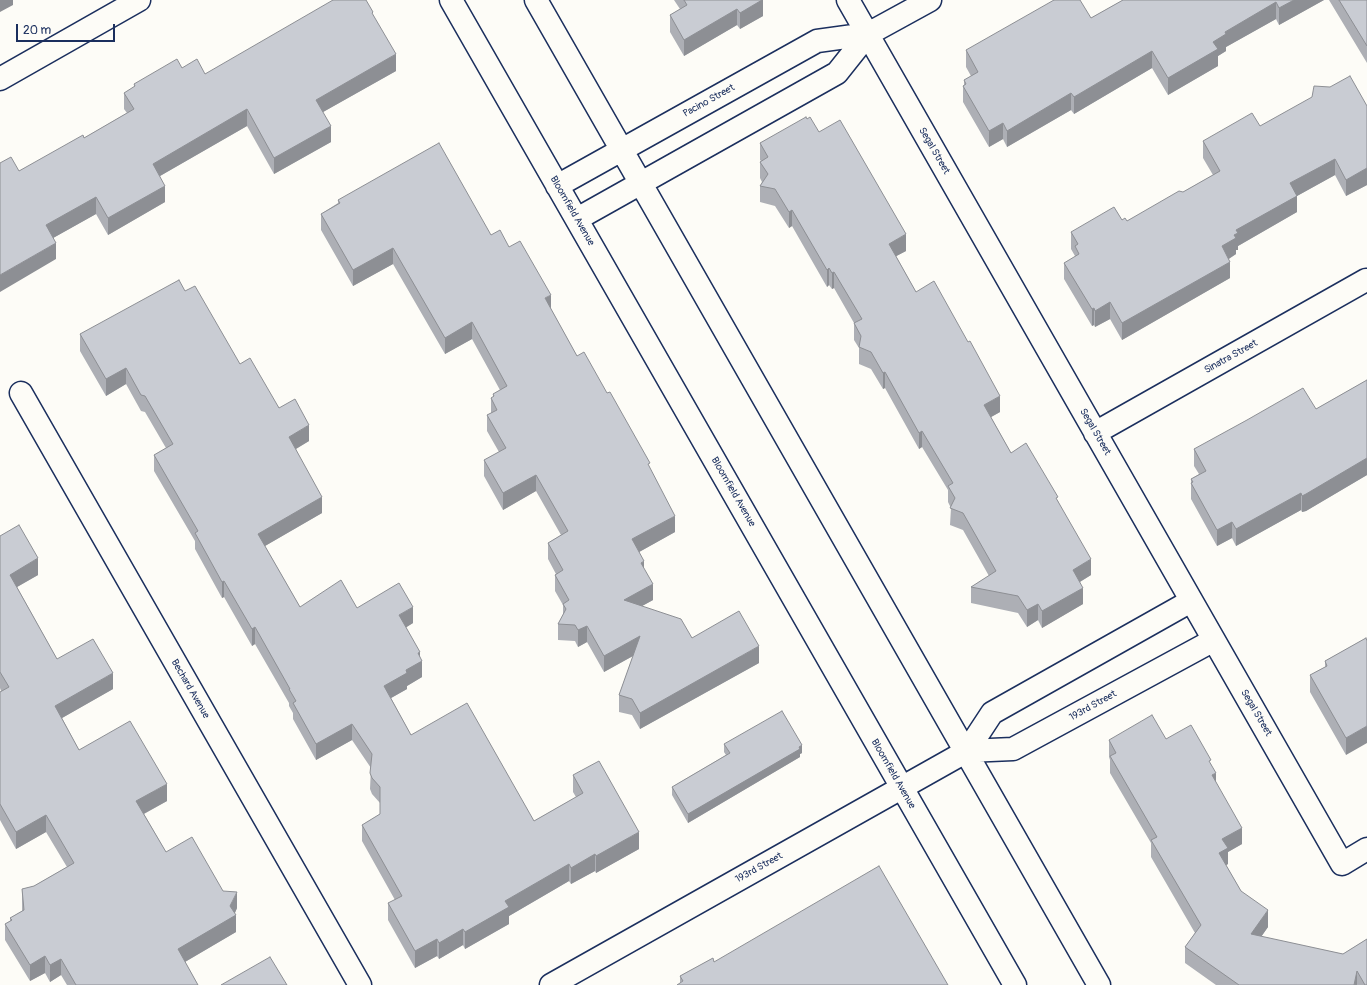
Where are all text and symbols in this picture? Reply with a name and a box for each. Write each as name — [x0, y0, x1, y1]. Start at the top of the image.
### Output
scale bar — [18, 16, 117, 42]
text: 20 m — [23, 23, 51, 38]
street label: Pacino Street — [681, 82, 737, 120]
street label: Segal Street — [916, 125, 952, 177]
street label: Bloomfield Avenue — [547, 174, 597, 248]
street label: Sinatra Street — [1202, 337, 1260, 377]
street label: Segal Street — [1077, 406, 1113, 458]
street label: Bloomfield Avenue — [708, 455, 758, 529]
street label: Bechard Avenue — [168, 657, 212, 721]
street label: Segal Street — [1238, 687, 1274, 739]
street label: 193rd Street — [1067, 688, 1119, 724]
street label: Bloomfield Avenue — [868, 737, 918, 811]
street label: 193rd Street — [733, 850, 785, 886]

